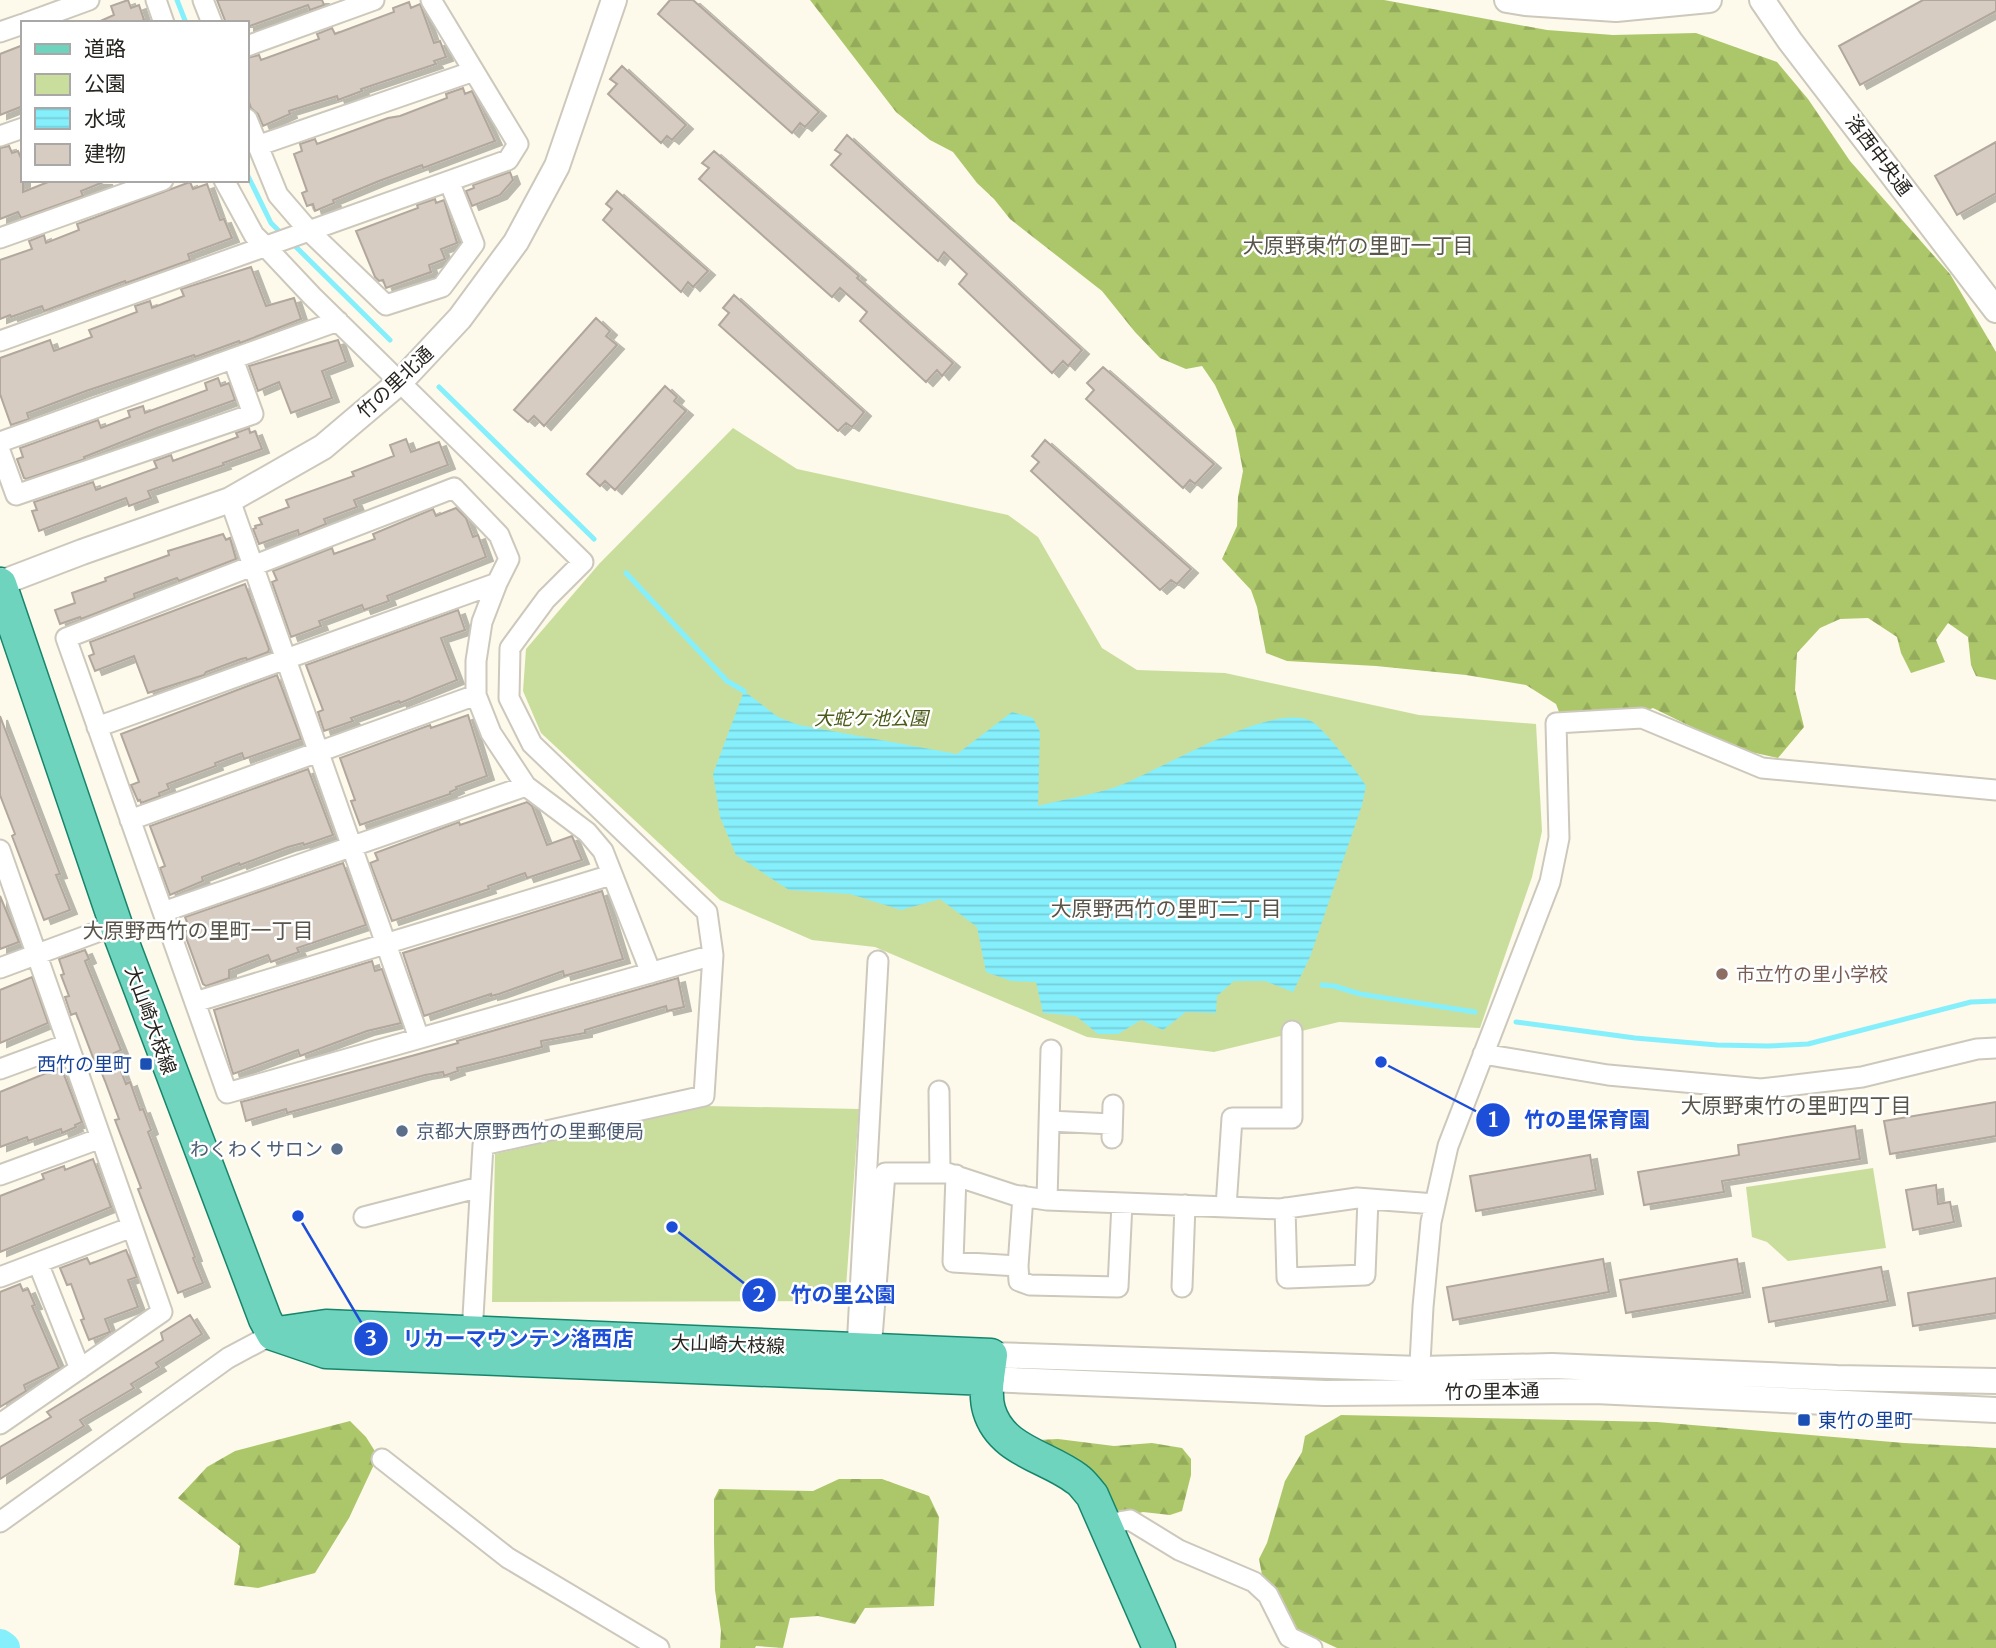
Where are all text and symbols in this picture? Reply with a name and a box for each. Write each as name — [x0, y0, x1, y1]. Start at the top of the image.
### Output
legend — [21, 21, 248, 182]
text: 道路 — [84, 35, 126, 62]
text: 公園 — [84, 70, 126, 97]
text: 水域 — [84, 105, 126, 132]
street label: 洛西中央通 — [1841, 110, 1917, 200]
text: 建物 — [84, 140, 126, 167]
district label: 大原野東竹の里町一丁目 — [1243, 232, 1474, 259]
street label: 竹の里北通 — [352, 341, 438, 423]
park label: 大蛇ケ池公園 — [814, 706, 931, 730]
district label: 大原野西竹の里町二丁目 — [1051, 895, 1282, 922]
district label: 大原野西竹の里町一丁目 — [83, 917, 314, 944]
street label: 大山崎大枝線 — [120, 962, 182, 1078]
place label: 市立竹の里小学校 — [1736, 962, 1888, 986]
marker: 市立竹の里小学校 — [1714, 966, 1730, 982]
place label: 西竹の里町 — [37, 1052, 132, 1076]
marker: 西竹の里町 — [138, 1056, 154, 1072]
district label: 大原野東竹の里町四丁目 — [1681, 1092, 1912, 1119]
callout: 竹の里保育園 — [1475, 1099, 1664, 1141]
text: 1 — [1488, 1106, 1498, 1133]
text: 竹の里保育園 — [1524, 1106, 1650, 1133]
place label: 京都大原野西竹の里郵便局 — [416, 1119, 644, 1143]
marker: 京都大原野西竹の里郵便局 — [394, 1123, 410, 1139]
place label: わくわくサロン — [190, 1137, 323, 1161]
marker: わくわくサロン — [329, 1141, 345, 1157]
callout: 竹の里公園 — [742, 1274, 910, 1316]
text: 2 — [753, 1281, 765, 1308]
text: 竹の里公園 — [791, 1281, 896, 1308]
callout: リカーマウンテン洛西店 — [354, 1318, 648, 1360]
text: 3 — [365, 1325, 377, 1352]
text: リカーマウンテン洛西店 — [403, 1325, 634, 1352]
street label: 大山崎大枝線 — [671, 1330, 785, 1358]
street label: 竹の里本通 — [1444, 1378, 1540, 1404]
place label: 東竹の里町 — [1818, 1408, 1913, 1432]
marker: 東竹の里町 — [1796, 1412, 1812, 1428]

